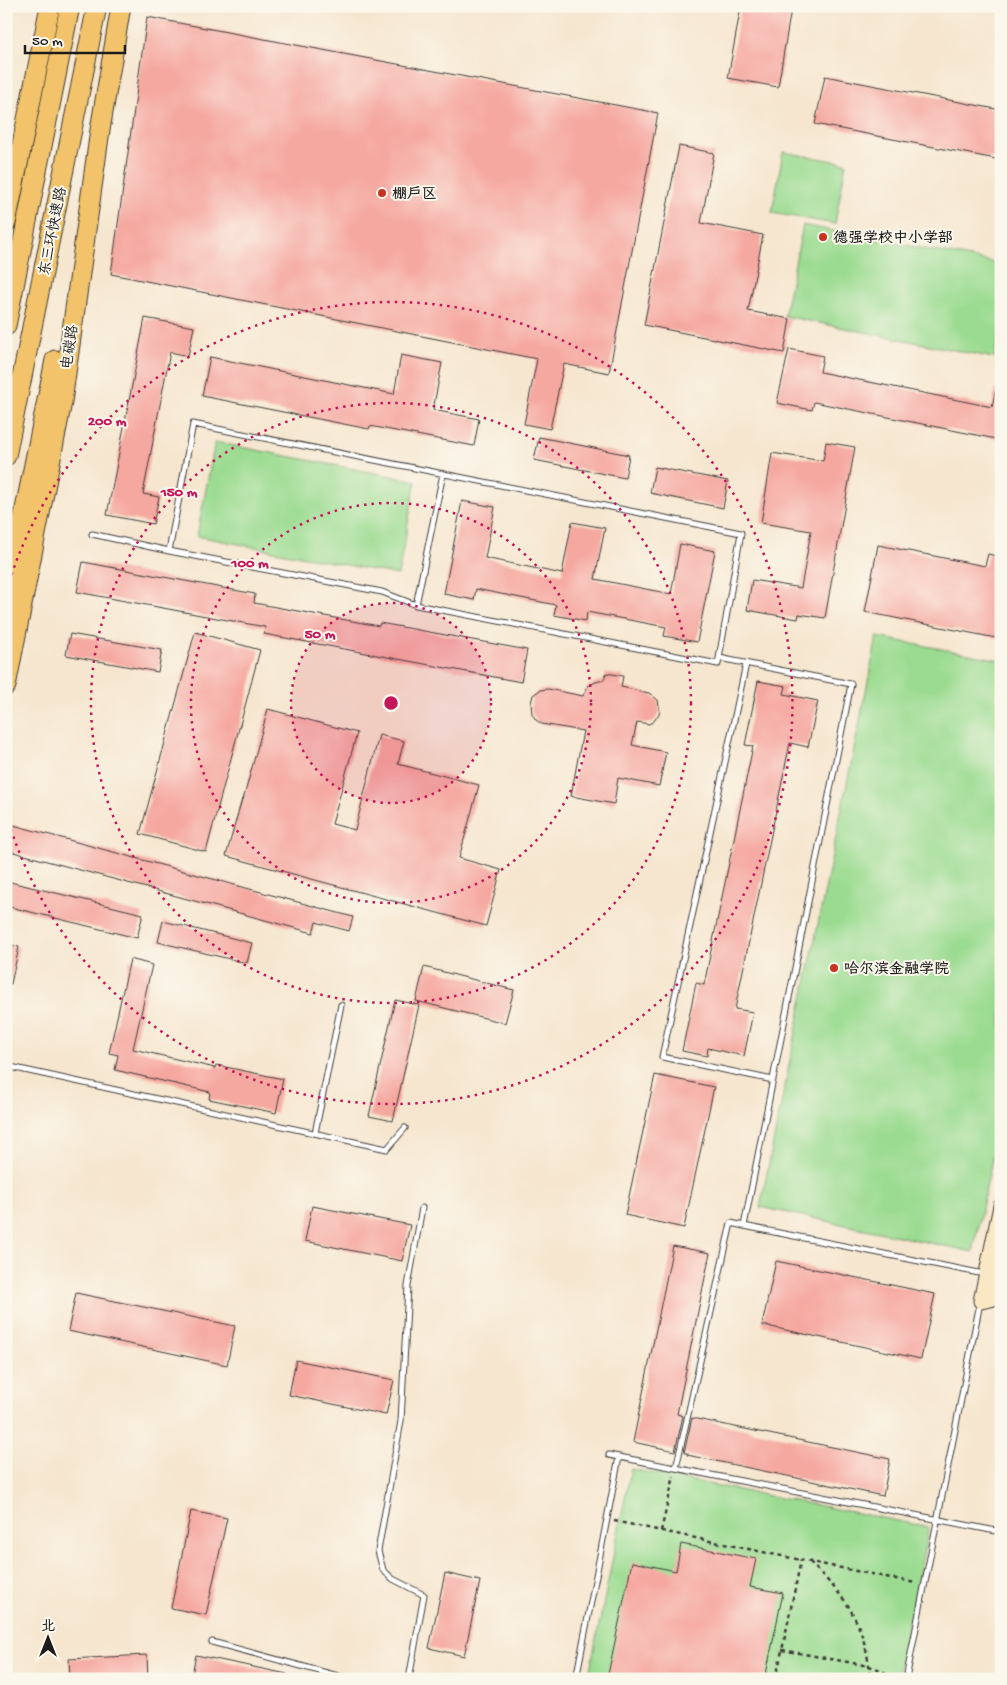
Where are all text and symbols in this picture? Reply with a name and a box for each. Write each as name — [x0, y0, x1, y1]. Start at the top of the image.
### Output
scale bar — [25, 22, 125, 54]
text: 50 m — [32, 33, 63, 51]
street label: 东三环快速路 — [36, 185, 71, 277]
place label: 棚户区 — [392, 186, 437, 204]
marker: 棚户区 — [376, 187, 388, 199]
place label: 德强学校中小学部 — [833, 229, 953, 248]
marker: 德强学校中小学部 — [817, 231, 829, 243]
street label: 电碳路 — [59, 324, 83, 371]
text: 200 m — [88, 413, 127, 431]
text: 150 m — [160, 484, 198, 502]
text: 100 m — [230, 555, 269, 573]
text: 50 m — [305, 626, 336, 644]
centre of rings — [382, 694, 400, 712]
place label: 哈尔滨金融学院 — [844, 960, 949, 979]
marker: 哈尔滨金融学院 — [828, 962, 840, 974]
north arrow — [22, 1612, 72, 1662]
text: 北 — [41, 1619, 55, 1636]

